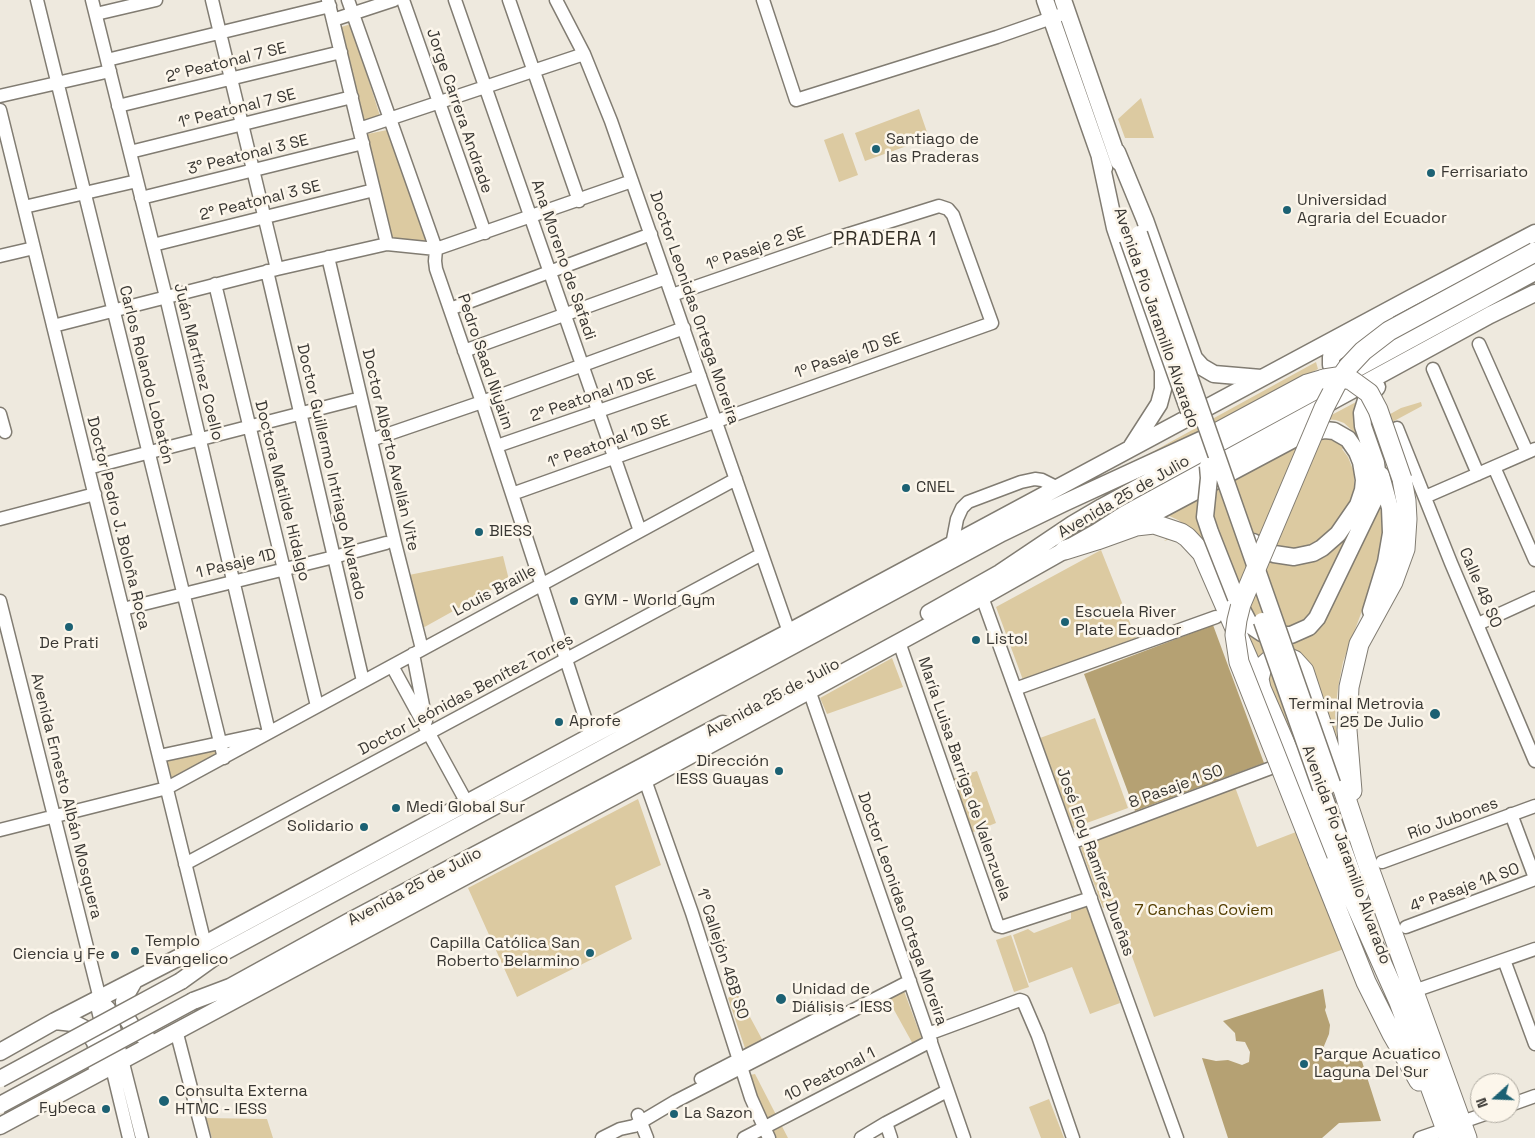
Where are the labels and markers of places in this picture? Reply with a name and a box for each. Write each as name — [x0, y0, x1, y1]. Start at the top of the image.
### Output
place label: Santiago de las Praderas — [886, 130, 979, 168]
marker: Santiago de las Praderas — [870, 143, 882, 155]
place label: Ferrisariato — [1441, 163, 1528, 183]
marker: Ferrisariato — [1425, 167, 1437, 179]
place label: Universidad Agraria del Ecuador — [1297, 191, 1447, 229]
marker: Universidad Agraria del Ecuador — [1281, 204, 1293, 216]
place label: CNEL — [916, 478, 955, 498]
marker: CNEL — [900, 482, 912, 494]
place label: BIESS — [489, 522, 532, 542]
marker: BIESS — [473, 526, 485, 538]
place label: GYM - World Gym — [584, 591, 715, 611]
marker: GYM - World Gym — [568, 595, 580, 607]
place label: Escuela River Plate Ecuador — [1075, 603, 1181, 641]
marker: Escuela River Plate Ecuador — [1059, 616, 1071, 628]
marker: De Prati — [63, 621, 75, 633]
place label: Listo! — [986, 630, 1028, 650]
place label: De Prati — [39, 634, 99, 654]
marker: Listo! — [970, 634, 982, 646]
place label: Terminal Metrovia - 25 De Julio — [1289, 695, 1424, 733]
marker: Terminal Metrovia - 25 De Julio — [1428, 707, 1442, 721]
place label: Aprofe — [569, 712, 621, 732]
marker: Aprofe — [553, 716, 565, 728]
place label: Dirección IESS Guayas — [676, 752, 769, 790]
marker: Dirección IESS Guayas — [773, 765, 785, 777]
place label: Medi Global Sur — [406, 798, 525, 818]
marker: Medi Global Sur — [390, 802, 402, 814]
place label: Solidario — [287, 817, 354, 837]
marker: Solidario — [358, 821, 370, 833]
place label: Templo Evangelico — [145, 932, 228, 970]
place label: Capilla Católica San Roberto Belarmino — [430, 934, 580, 972]
place label: Ciencia y Fe — [13, 945, 105, 965]
marker: Templo Evangelico — [129, 945, 141, 957]
marker: Capilla Católica San Roberto Belarmino — [584, 947, 596, 959]
marker: Ciencia y Fe — [109, 949, 121, 961]
place label: Unidad de Diálisis - IESS — [792, 980, 892, 1018]
marker: Unidad de Diálisis - IESS — [774, 992, 788, 1006]
place label: Parque Acuatico Laguna Del Sur — [1314, 1045, 1441, 1083]
marker: Parque Acuatico Laguna Del Sur — [1298, 1058, 1310, 1070]
place label: Consulta Externa HTMC - IESS — [175, 1082, 308, 1120]
marker: Consulta Externa HTMC - IESS — [157, 1094, 171, 1108]
place label: Fybeca — [39, 1099, 96, 1119]
marker: Fybeca — [100, 1103, 112, 1115]
place label: La Sazon — [684, 1104, 753, 1124]
marker: La Sazon — [668, 1108, 680, 1120]

